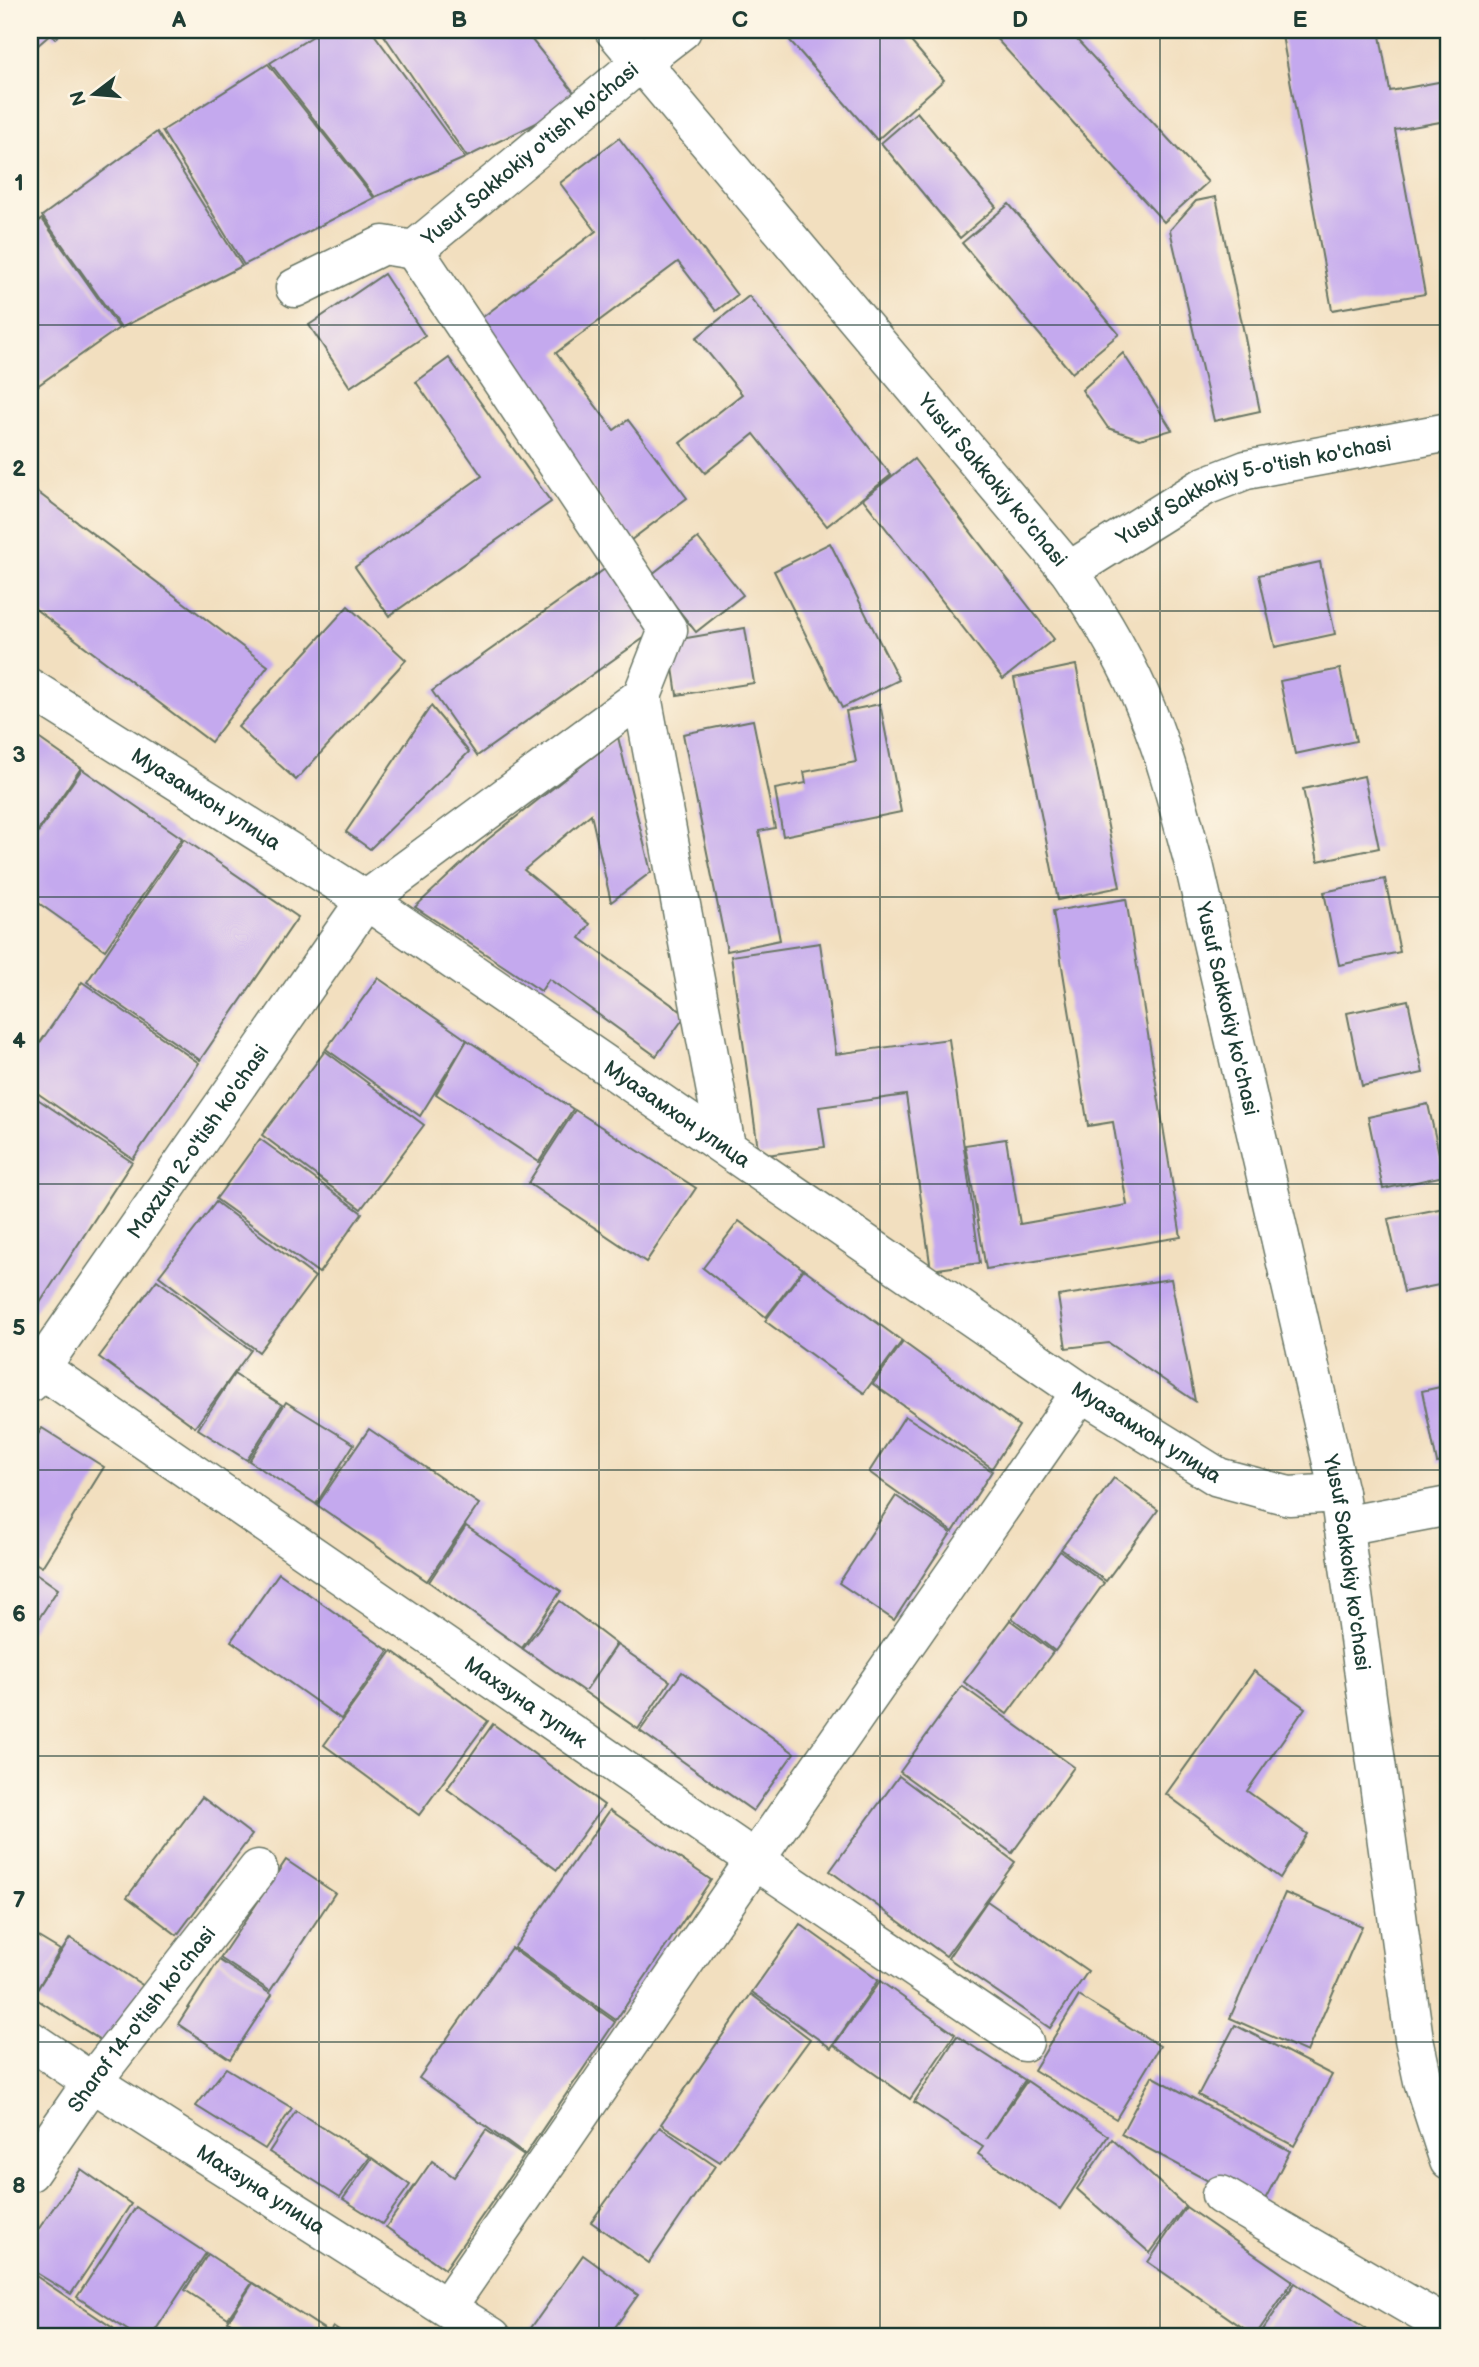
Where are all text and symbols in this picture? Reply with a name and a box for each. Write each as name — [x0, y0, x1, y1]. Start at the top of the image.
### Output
text: A — [171, 6, 187, 34]
text: B — [451, 6, 467, 34]
text: C — [732, 6, 748, 34]
text: D — [1012, 6, 1028, 34]
text: E — [1293, 6, 1308, 34]
street label: Yusuf Sakkokiy o'tish ko'chasi — [416, 57, 644, 252]
north arrow — [60, 60, 130, 130]
text: N — [66, 88, 92, 108]
text: 1 — [14, 169, 24, 197]
street label: Yusuf Sakkokiy ko'chasi — [912, 388, 1072, 572]
street label: Yusuf Sakkokiy 5-o'tish ko'chasi — [1111, 431, 1393, 552]
text: 2 — [12, 455, 26, 483]
text: 3 — [12, 741, 26, 769]
street label: Муазамхон улица — [126, 743, 286, 856]
street label: Yusuf Sakkokiy ko'chasi — [1190, 898, 1264, 1118]
text: 4 — [12, 1027, 26, 1055]
street label: Maxzun 2-o'tish ko'chasi — [122, 1040, 274, 1244]
street label: Муазамхон улица — [599, 1055, 755, 1174]
text: 5 — [12, 1314, 26, 1342]
street label: Муазамхон улица — [1066, 1377, 1226, 1489]
street label: Yusuf Sakkokiy ko'chasi — [1317, 1451, 1375, 1672]
text: 6 — [12, 1600, 26, 1628]
street label: Махзуна тупик — [459, 1652, 592, 1754]
text: 7 — [13, 1886, 26, 1914]
street label: Sharof 14-o'tish ko'chasi — [63, 1922, 221, 2117]
street label: Махзуна улица — [192, 2140, 330, 2240]
text: 8 — [12, 2172, 26, 2200]

